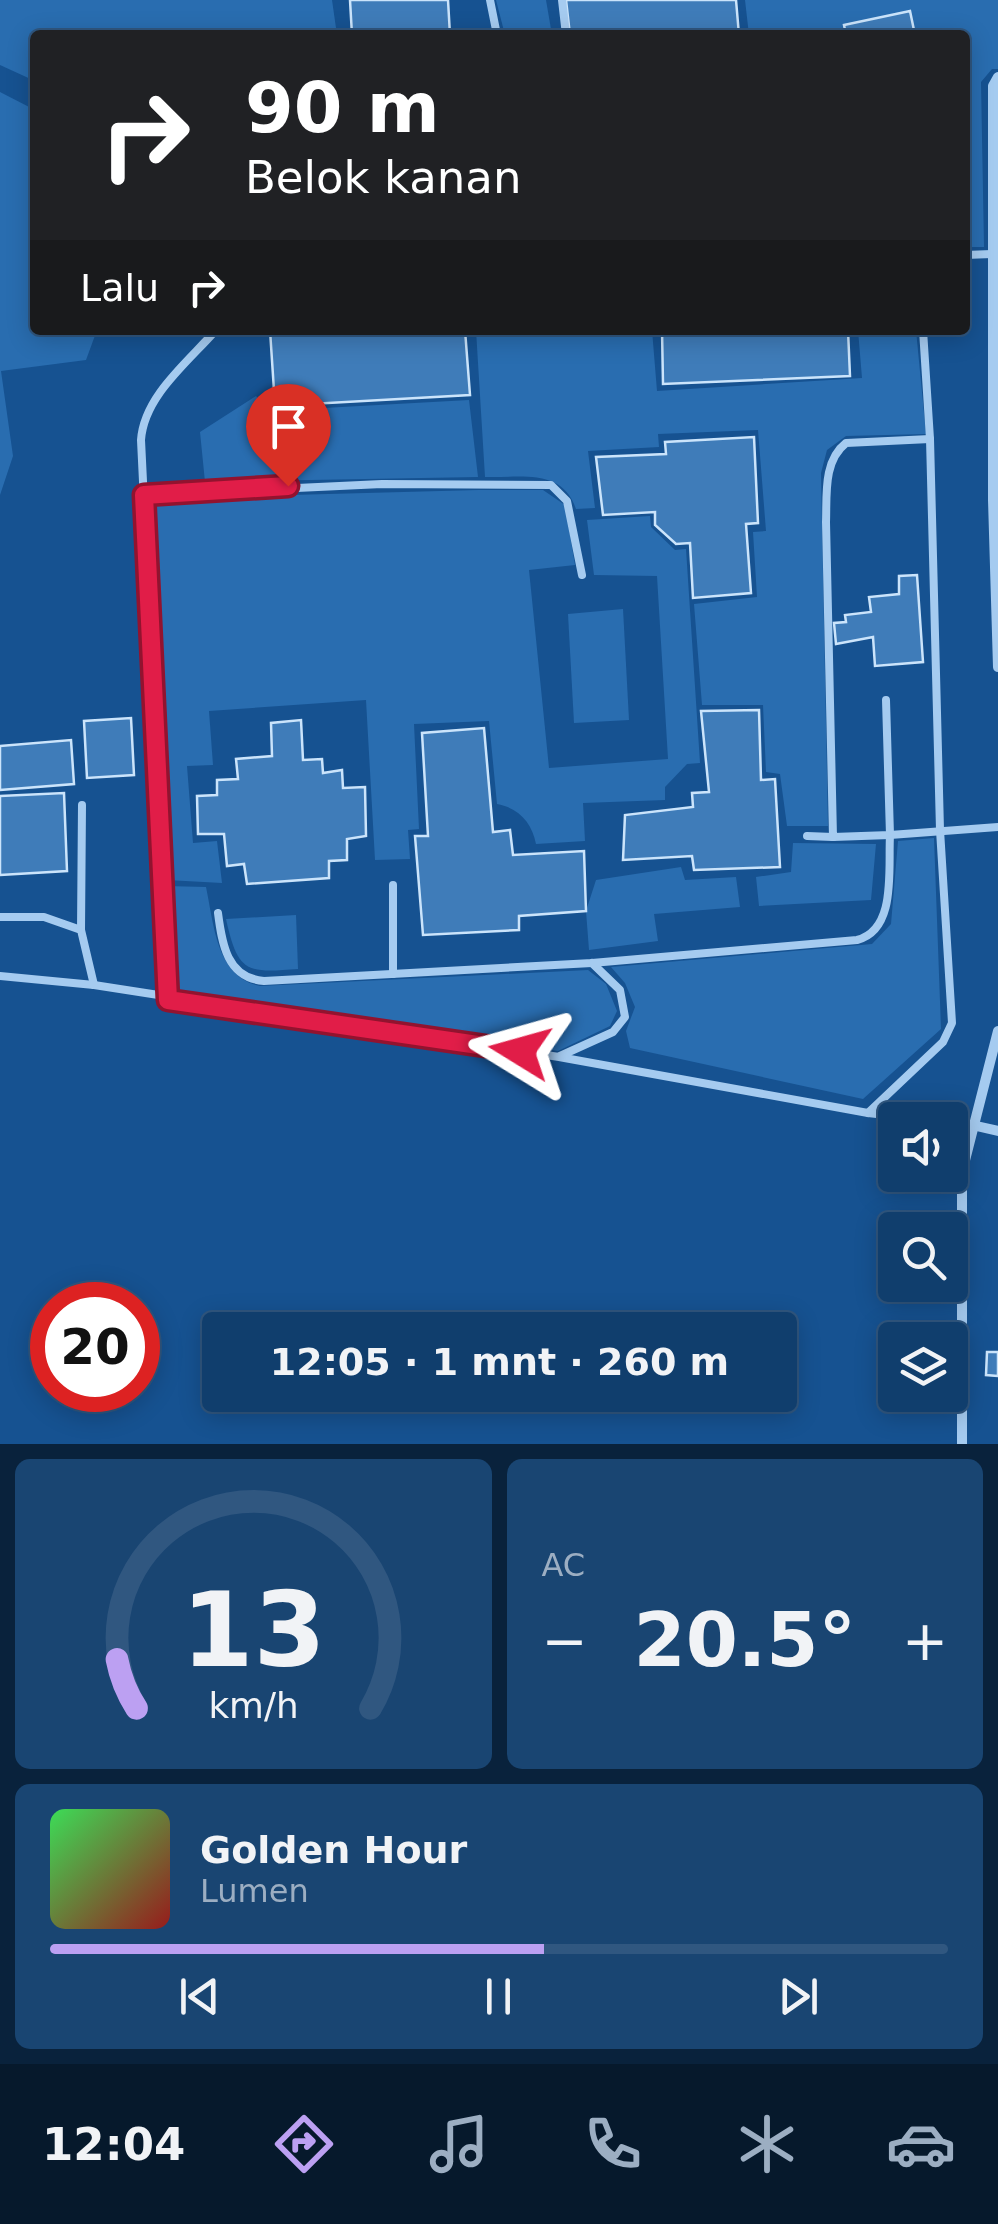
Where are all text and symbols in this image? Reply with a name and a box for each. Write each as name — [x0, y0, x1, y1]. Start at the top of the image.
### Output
text: 90 m — [245, 67, 440, 149]
icon: right — [80, 70, 210, 200]
text: Belok kanan — [245, 151, 521, 204]
icon: right — [179, 260, 234, 315]
text: Lalu — [80, 266, 159, 310]
pin — [246, 384, 331, 487]
icon: arrive — [261, 399, 316, 454]
position arrow — [468, 999, 572, 1103]
map controls — [878, 1102, 968, 1412]
button: sound — [878, 1102, 968, 1192]
button: search — [878, 1212, 968, 1302]
speed limit sign: 20 — [30, 1282, 160, 1412]
button: layers — [878, 1322, 968, 1412]
text: 12:05 · 1 mnt · 260 m — [270, 1340, 729, 1384]
text: AC — [542, 1546, 585, 1584]
text: 13 — [181, 1569, 326, 1691]
text: 20.5° — [633, 1596, 856, 1684]
text: − — [542, 1609, 588, 1673]
text: + — [902, 1609, 948, 1673]
text: km/h — [208, 1685, 298, 1726]
text: Golden Hour — [200, 1828, 467, 1872]
text: Lumen — [200, 1872, 309, 1910]
icon: previous — [172, 1969, 227, 2024]
icon: pause — [471, 1969, 526, 2024]
icon: next — [771, 1969, 826, 2024]
icon: directions — [269, 2109, 339, 2179]
icon: music — [424, 2109, 494, 2179]
icon: phone — [578, 2109, 648, 2179]
icon: climate — [732, 2109, 802, 2179]
icon: car — [886, 2109, 956, 2179]
text: 12:04 — [42, 2118, 185, 2171]

